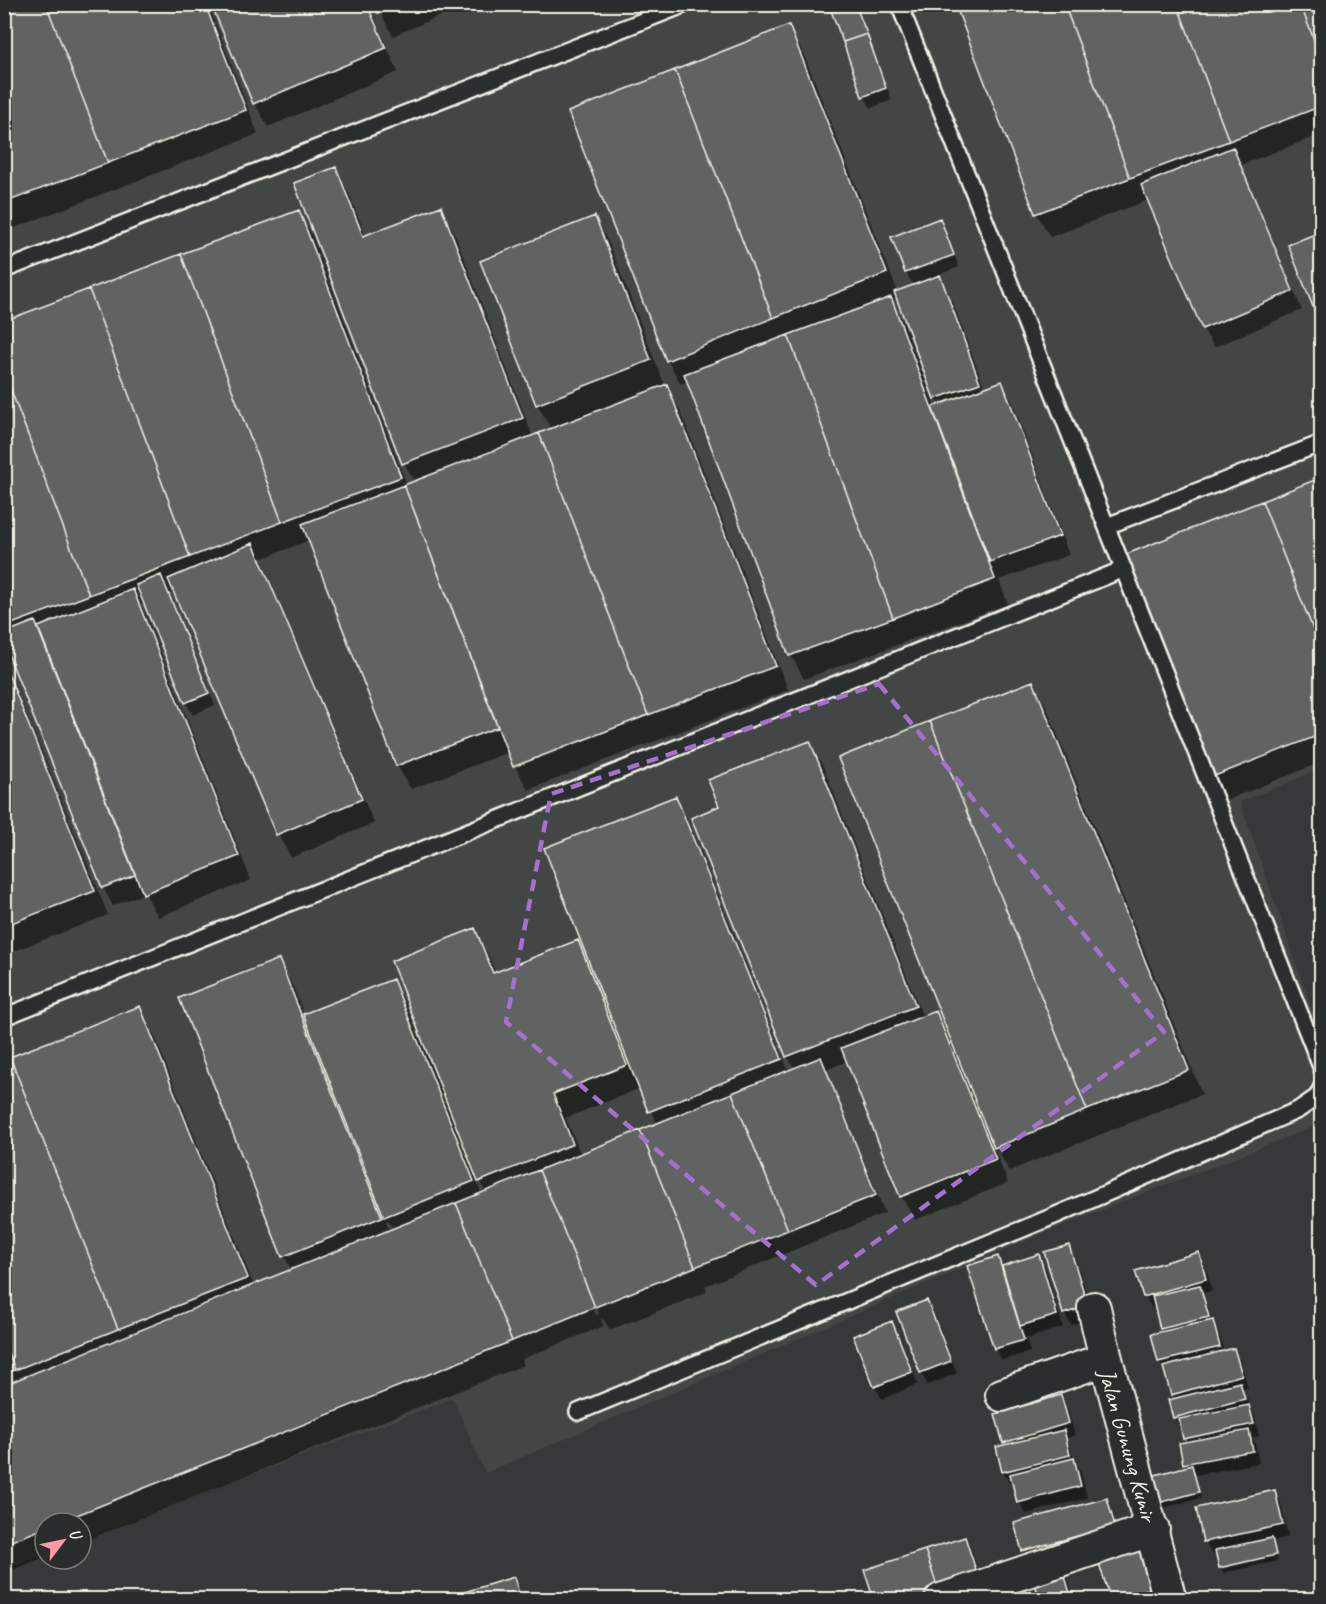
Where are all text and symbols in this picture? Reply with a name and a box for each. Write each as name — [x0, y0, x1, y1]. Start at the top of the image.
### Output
street label: Jalan Gunung Kunir — [1092, 1364, 1165, 1527]
north arrow — [33, 1511, 93, 1571]
text: U — [64, 1525, 87, 1545]

